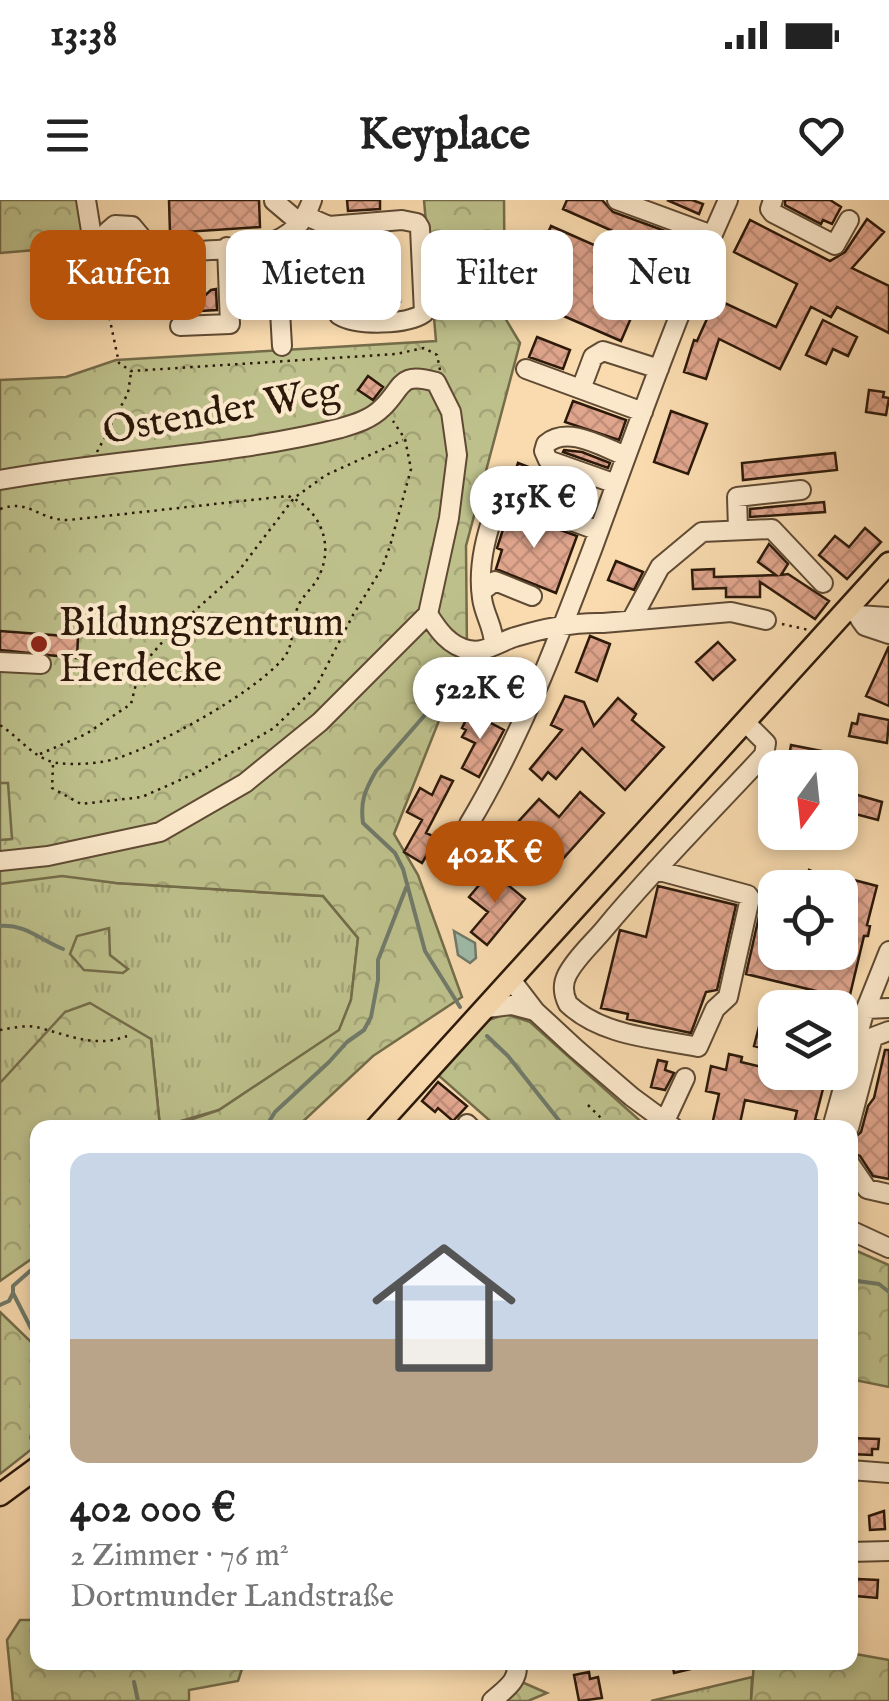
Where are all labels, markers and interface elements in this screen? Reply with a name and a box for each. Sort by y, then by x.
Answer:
text: 13:38 [50,11,117,59]
text: Keyplace [359,107,530,164]
icon: menu [40,108,95,163]
icon: heart [794,108,849,163]
chip: Kaufen [30,230,206,320]
chip: Mieten [226,230,401,320]
chip: Filter [421,230,573,320]
chip: Neu [593,230,726,320]
street label: Ostender Weg [99,366,345,458]
pin: 315K € [453,466,615,551]
text: 315K € [492,478,576,519]
place label: Bildungszentrum Herdecke [59,599,344,696]
marker: Bildungszentrum Herdecke [28,633,50,655]
pin: 522K € [399,657,561,742]
text: 522K € [435,669,525,710]
north arrow [758,750,858,850]
map controls [758,750,858,1090]
pin: 402K € [414,821,576,906]
text: 402K € [447,833,543,874]
button: locate [758,870,858,970]
button: layers [758,990,858,1090]
icon: home [354,1218,534,1398]
text: 402 000 € [70,1483,236,1536]
text: 2 Zimmer · 76 m² [70,1536,289,1577]
text: Dortmunder Landstraße [70,1577,394,1618]

